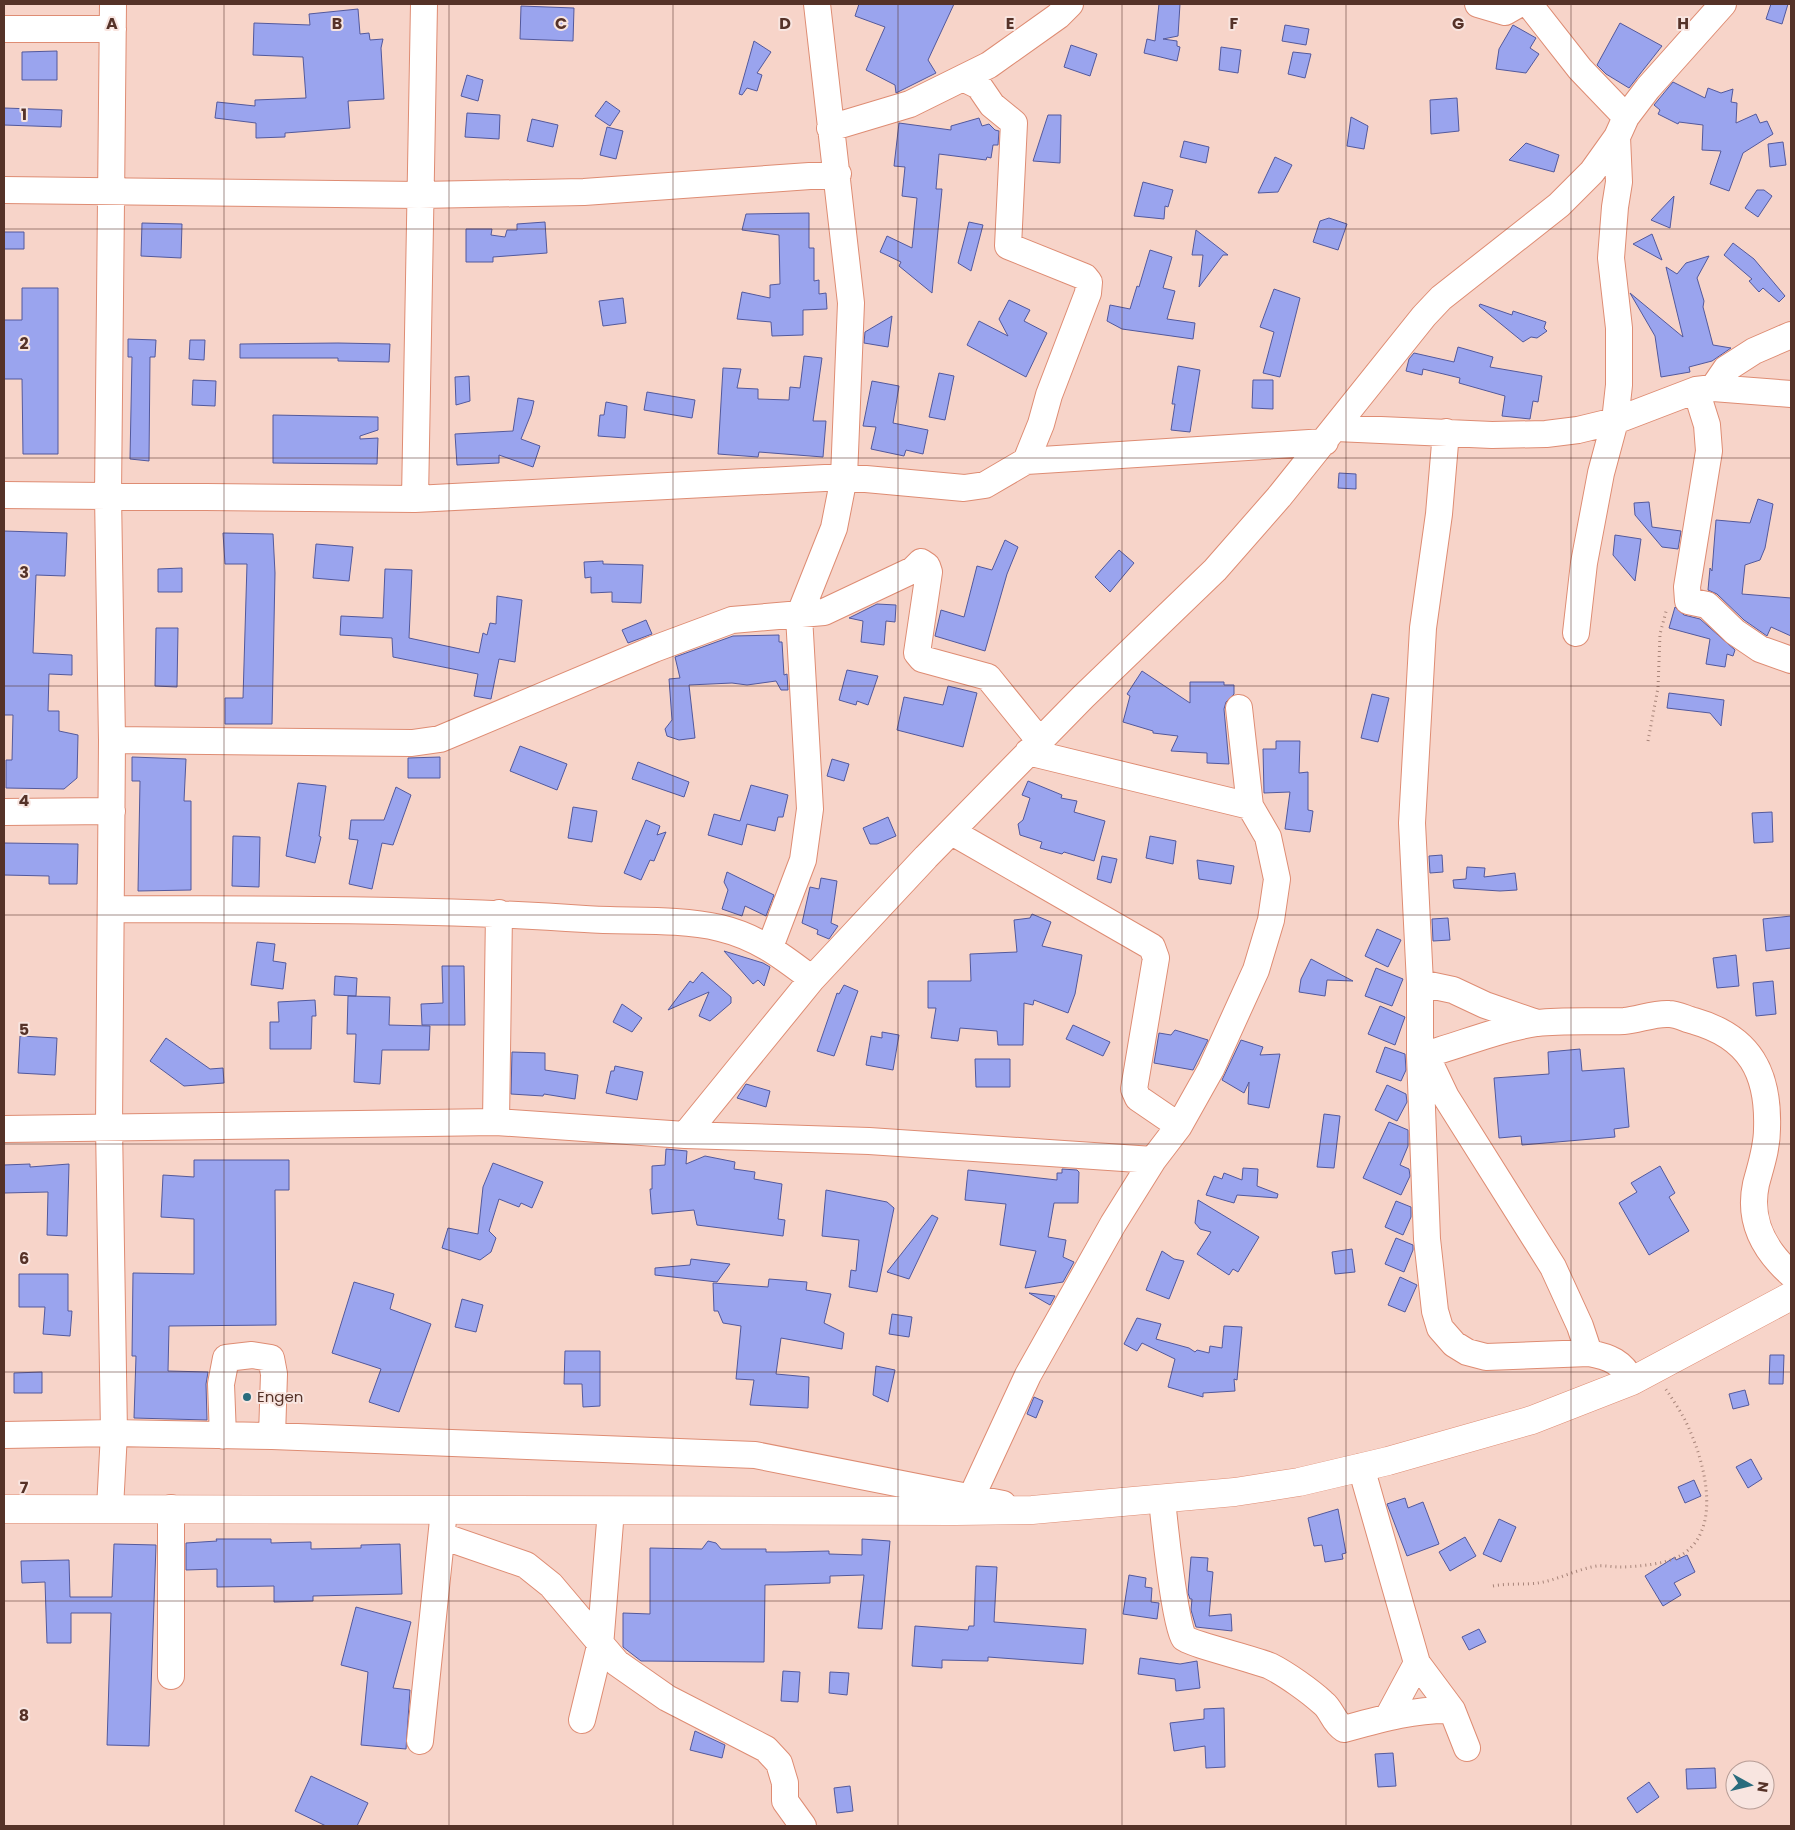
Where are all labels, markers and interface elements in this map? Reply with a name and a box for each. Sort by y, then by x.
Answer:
text: A [106,12,118,35]
text: B [332,12,342,35]
text: C [555,12,567,35]
text: D [779,12,791,35]
text: E [1006,12,1014,35]
text: F [1230,12,1239,35]
text: G [1452,12,1464,35]
text: H [1677,12,1689,35]
text: 1 [21,103,27,126]
text: 2 [19,332,29,355]
text: 3 [19,561,29,584]
text: 4 [19,789,30,812]
text: 5 [19,1018,29,1041]
text: 6 [19,1247,29,1270]
place label: Engen [257,1386,303,1407]
marker: Engen [241,1391,253,1403]
text: 7 [20,1476,29,1499]
text: 8 [19,1704,29,1727]
north arrow [1725,1760,1775,1810]
text: N [1752,1780,1774,1793]

